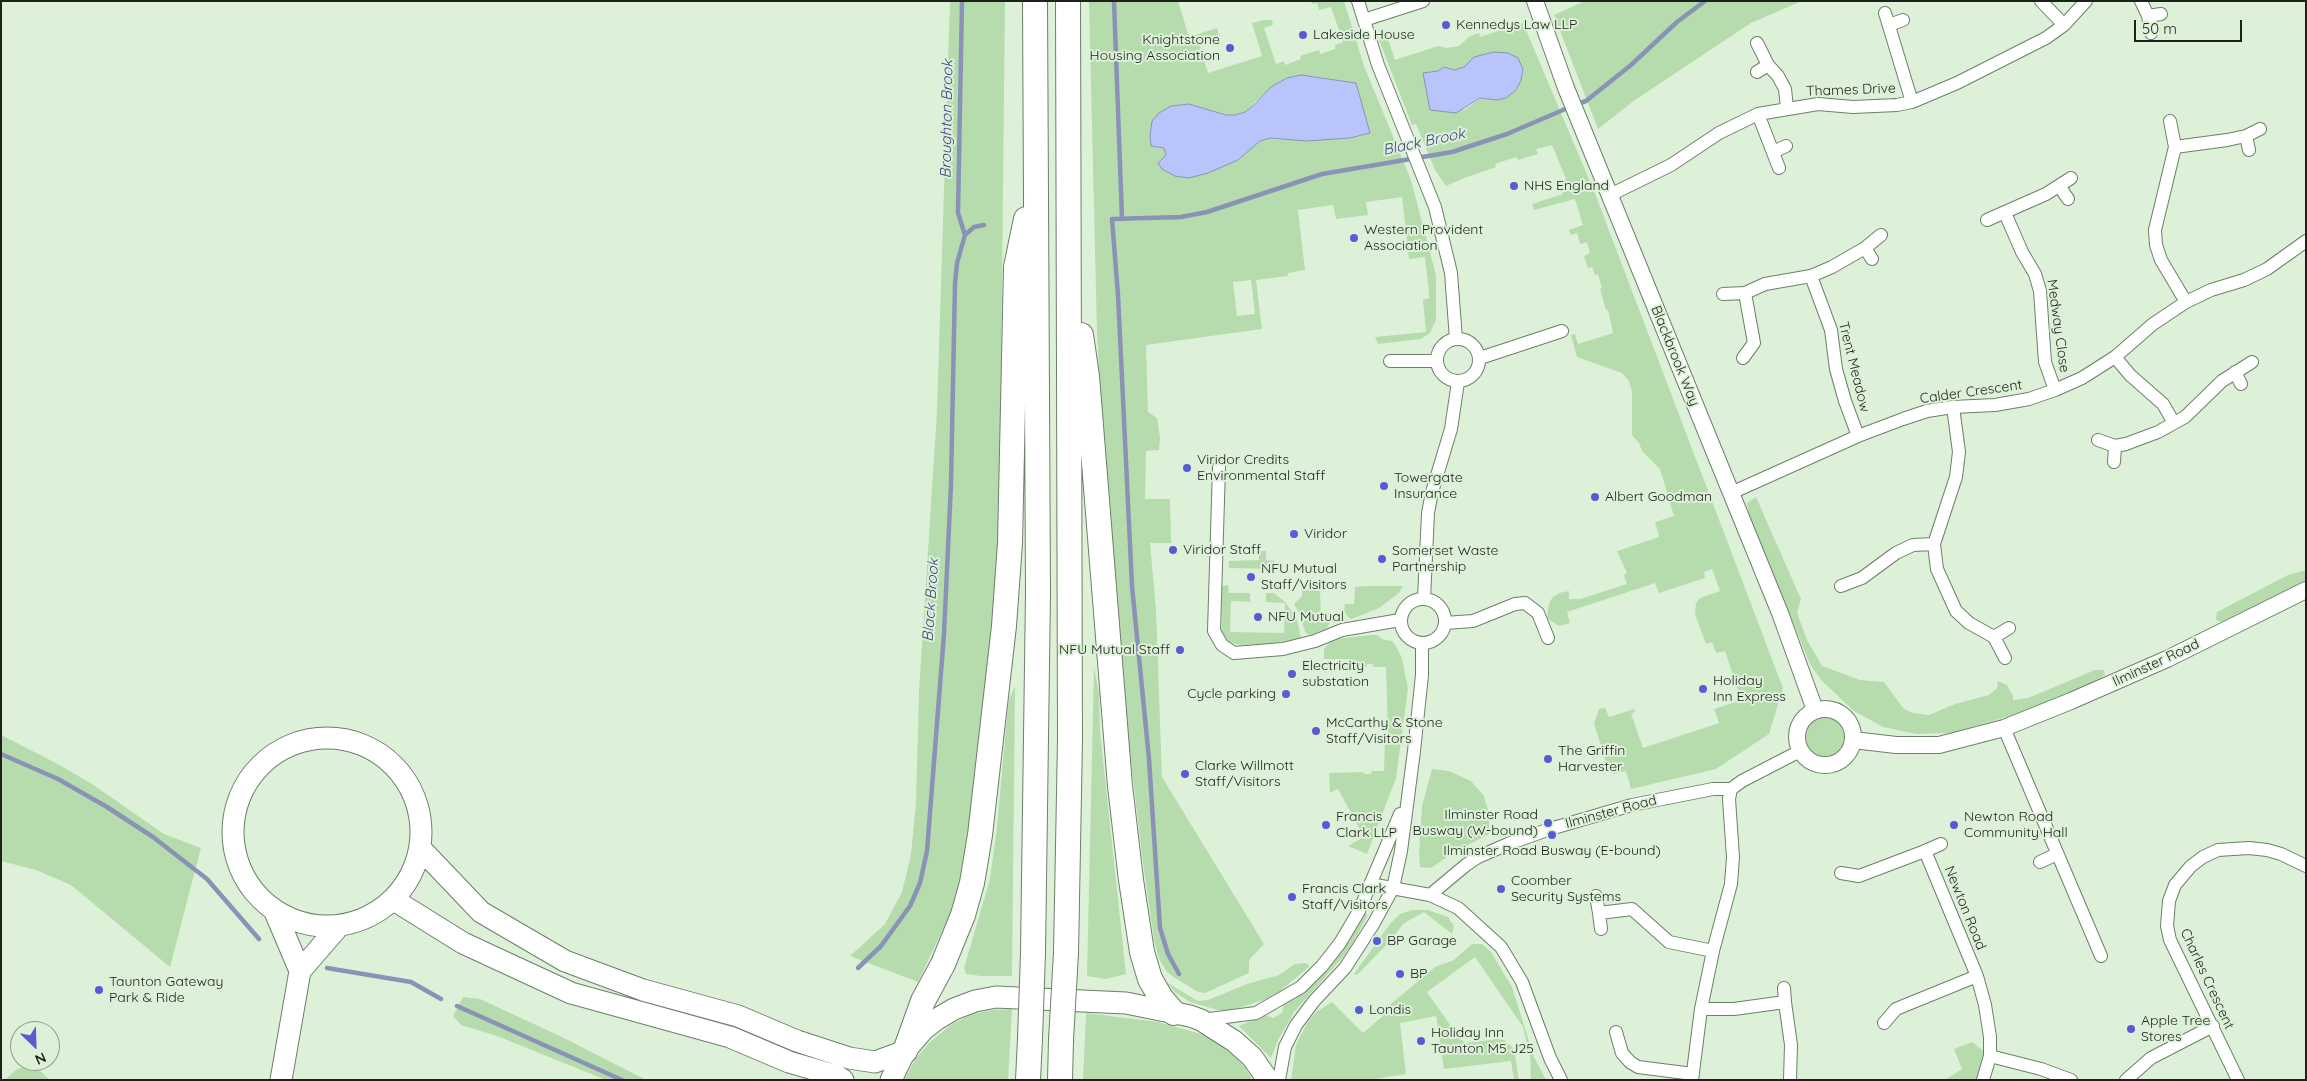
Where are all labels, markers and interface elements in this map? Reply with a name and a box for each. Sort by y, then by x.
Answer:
scale bar [2137,10,2244,42]
place label: Kennedys Law LLP [1456,17,1577,33]
marker: Kennedys Law LLP [1440,19,1452,31]
text: 50 m [2142,19,2177,38]
place label: Lakeside House [1313,27,1415,43]
marker: Lakeside House [1297,29,1309,41]
place label: Knightstone Housing Association [1090,32,1220,64]
marker: Knightstone Housing Association [1224,42,1236,54]
water label: Broughton Brook [937,59,957,179]
street label: Thames Drive [1806,80,1896,100]
water label: Black Brook [1381,125,1467,159]
place label: NHS England [1524,178,1609,194]
marker: NHS England [1508,180,1520,192]
place label: Western Provident Association [1364,222,1483,254]
marker: Western Provident Association [1348,232,1360,244]
street label: Medway Close [2043,278,2073,374]
street label: Blackbrook Way [1647,303,1703,409]
street label: Trent Meadow [1835,320,1873,414]
street label: Calder Crescent [1919,377,2023,407]
place label: Viridor Credits Environmental Staff [1197,452,1325,484]
marker: Viridor Credits Environmental Staff [1181,462,1193,474]
place label: Towergate Insurance [1394,470,1463,502]
marker: Towergate Insurance [1378,480,1390,492]
place label: Albert Goodman [1605,489,1712,505]
marker: Albert Goodman [1589,491,1601,503]
place label: Viridor [1304,526,1347,542]
marker: Viridor [1288,528,1300,540]
place label: Viridor Staff [1183,542,1261,558]
place label: Somerset Waste Partnership [1392,543,1498,576]
marker: Viridor Staff [1167,544,1179,556]
marker: Somerset Waste Partnership [1376,553,1388,565]
water label: Black Brook [919,558,943,642]
place label: NFU Mutual Staff/Visitors [1261,561,1346,594]
marker: NFU Mutual Staff/Visitors [1245,571,1257,583]
place label: NFU Mutual [1268,609,1344,625]
marker: NFU Mutual [1252,611,1264,623]
street label: Ilminster Road [2110,636,2202,690]
place label: NFU Mutual Staff [1059,642,1170,658]
marker: NFU Mutual Staff [1174,644,1186,656]
place label: Electricity substation [1302,658,1369,690]
marker: Electricity substation [1286,668,1298,680]
place label: Holiday Inn Express [1713,673,1786,706]
marker: Holiday Inn Express [1697,683,1709,695]
place label: Cycle parking [1187,686,1276,702]
marker: Cycle parking [1280,688,1292,700]
place label: McCarthy & Stone Staff/Visitors [1326,715,1443,748]
marker: McCarthy & Stone Staff/Visitors [1310,725,1322,737]
place label: The Griffin Harvester [1558,743,1625,776]
marker: The Griffin Harvester [1542,753,1554,765]
place label: Clarke Willmott Staff/Visitors [1195,758,1294,790]
marker: Clarke Willmott Staff/Visitors [1179,768,1191,780]
street label: Ilminster Road [1564,792,1658,832]
place label: Ilminster Road Busway (W-bound) [1413,807,1538,840]
place label: Francis Clark LLP [1336,809,1397,842]
place label: Newton Road Community Hall [1964,809,2068,842]
marker: Ilminster Road Busway (W-bound) [1542,817,1554,829]
marker: Francis Clark LLP [1320,819,1332,831]
marker: Newton Road Community Hall [1948,819,1960,831]
marker: Ilminster Road Busway (E-bound) [1546,829,1558,841]
place label: Ilminster Road Busway (E-bound) [1443,843,1661,859]
street label: Newton Road [1941,864,1989,952]
place label: Coomber Security Systems [1511,873,1621,906]
place label: Francis Clark Staff/Visitors [1302,881,1387,914]
marker: Coomber Security Systems [1495,883,1507,895]
marker: Francis Clark Staff/Visitors [1286,891,1298,903]
street label: Charles Crescent [2176,926,2238,1032]
place label: BP Garage [1387,933,1457,949]
marker: BP Garage [1371,935,1383,947]
place label: BP [1410,966,1427,982]
marker: BP [1394,968,1406,980]
place label: Taunton Gateway Park & Ride [109,974,224,1006]
marker: Taunton Gateway Park & Ride [93,984,105,996]
place label: Londis [1369,1002,1411,1018]
marker: Londis [1353,1004,1365,1016]
place label: Apple Tree Stores [2141,1013,2210,1046]
north arrow [10,1021,60,1071]
marker: Apple Tree Stores [2125,1023,2137,1035]
place label: Holiday Inn Taunton M5 J25 [1431,1025,1534,1058]
marker: Holiday Inn Taunton M5 J25 [1415,1035,1427,1047]
text: N [32,1048,49,1069]

